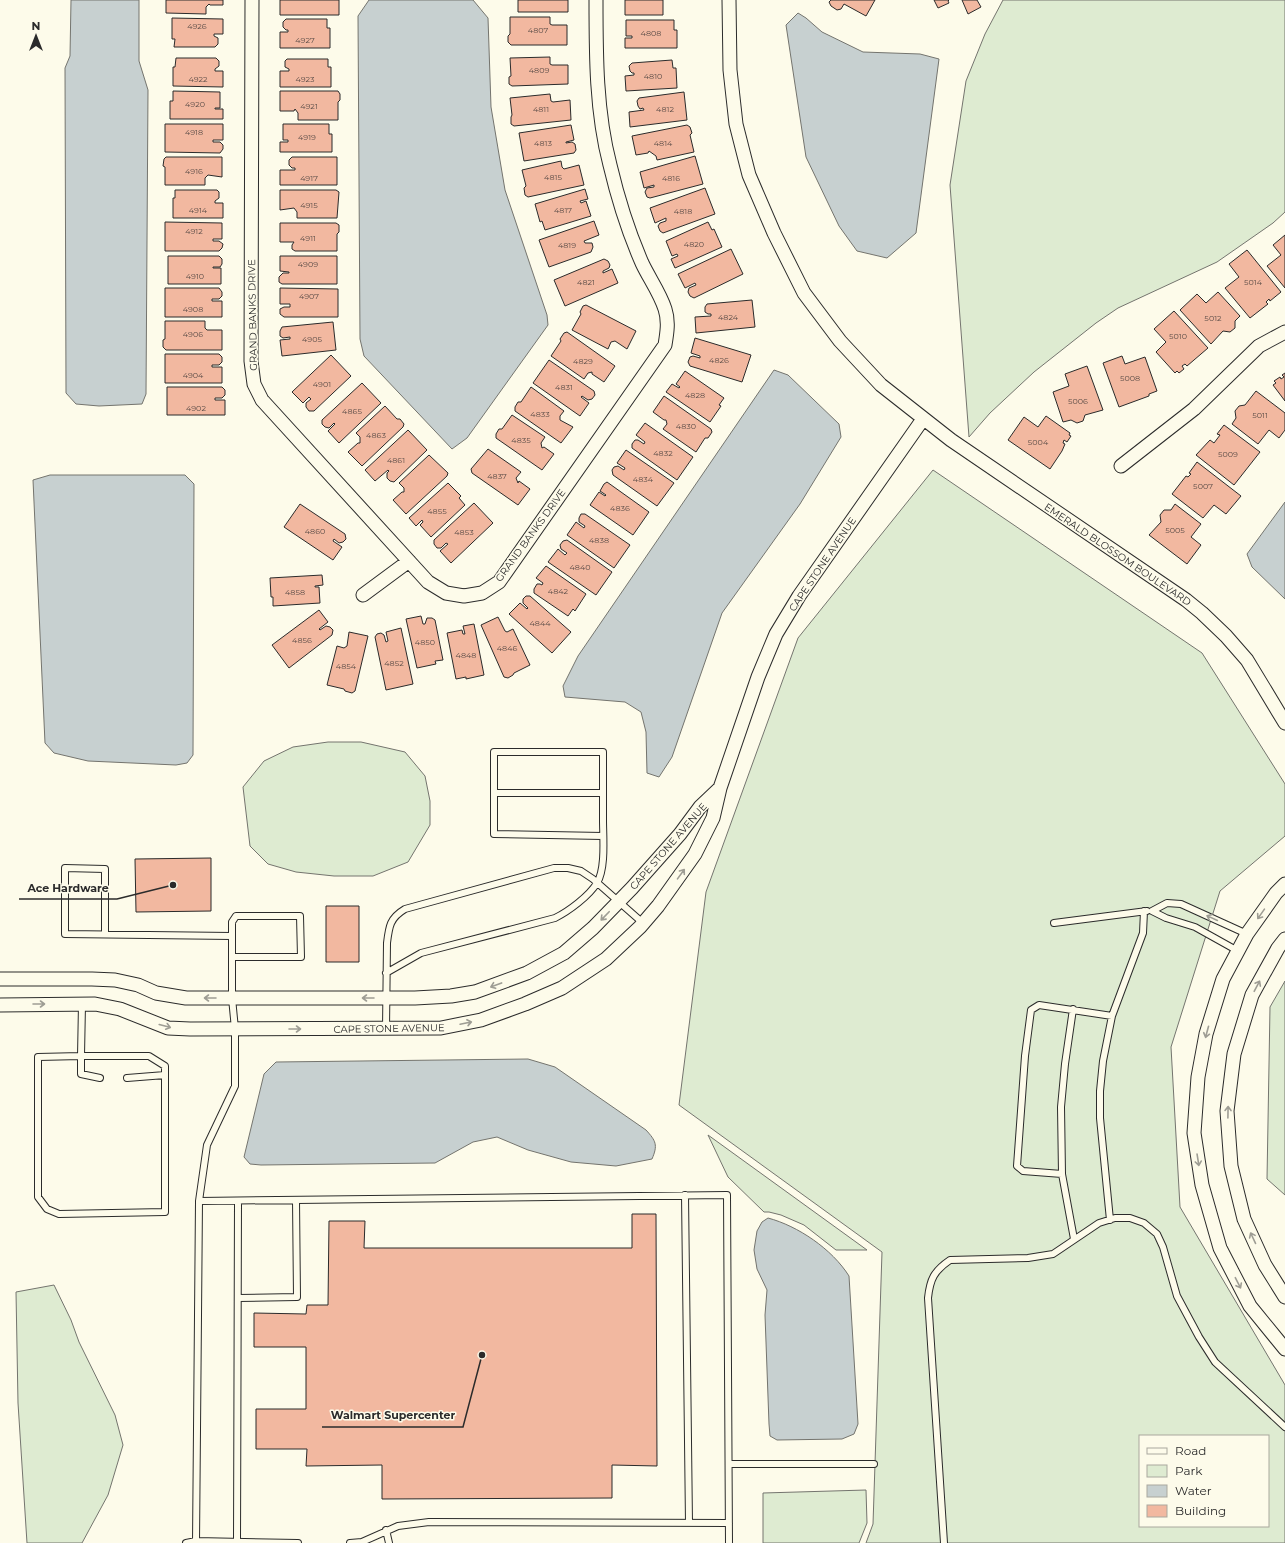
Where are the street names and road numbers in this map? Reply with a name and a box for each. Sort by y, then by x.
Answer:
street label: GRAND BANKS DRIVE [245,259,260,371]
street label: GRAND BANKS DRIVE [492,486,569,584]
street label: EMERALD BLOSSOM BOULEVARD [1042,500,1194,609]
street label: CAPE STONE AVENUE [786,514,859,614]
street label: CAPE STONE AVENUE [627,800,710,893]
street label: CAPE STONE AVENUE [333,1021,445,1036]

